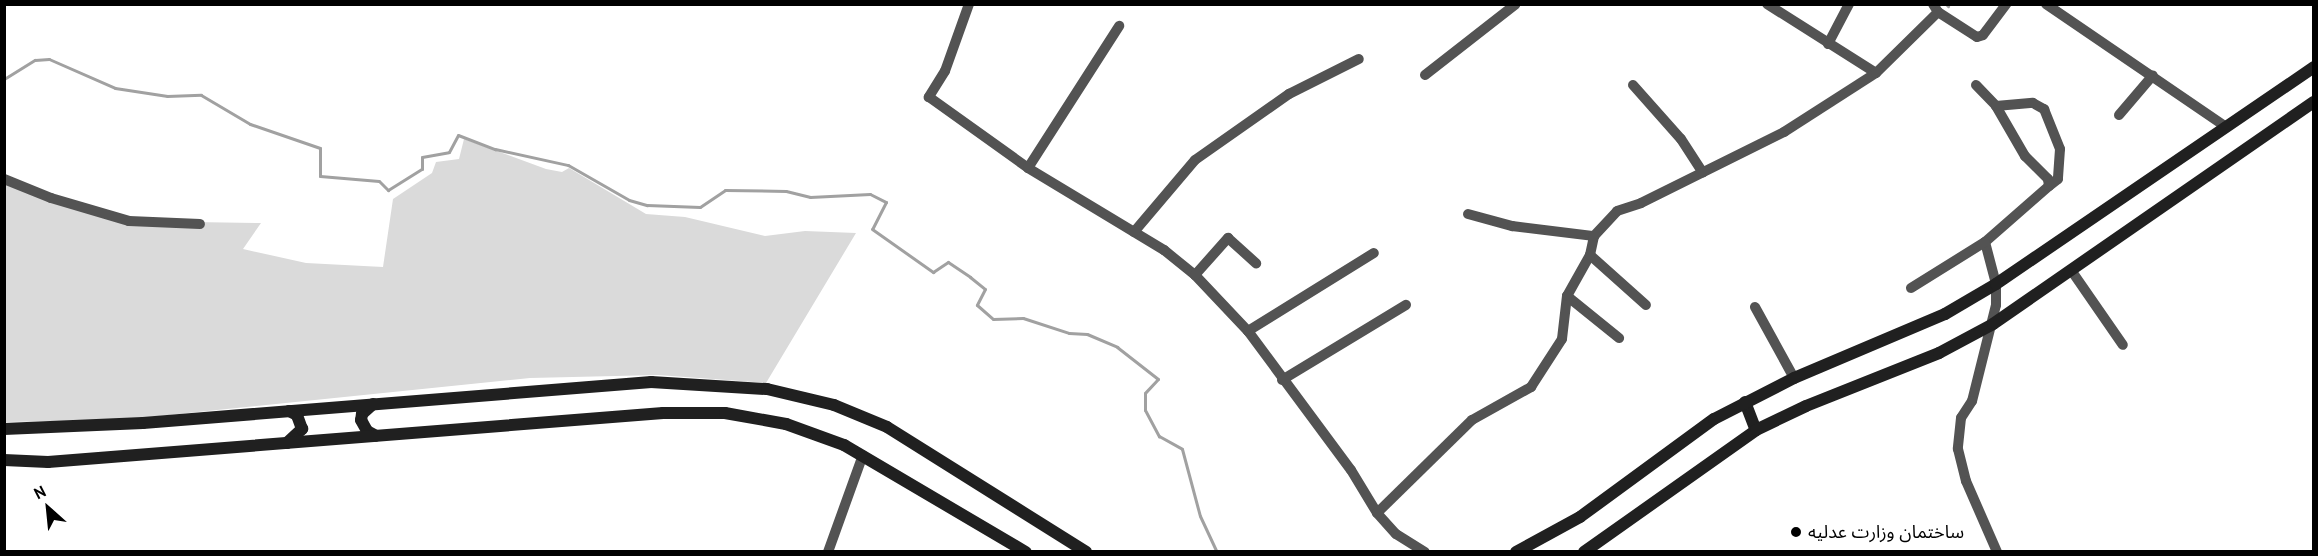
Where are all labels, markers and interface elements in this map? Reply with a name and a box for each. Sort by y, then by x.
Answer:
north arrow [18,478,78,538]
text: N [31,481,49,503]
place label: ساختمان وزارت عدلیه [1808,521,1964,543]
marker: ساختمان وزارت عدلیه [1789,525,1803,539]

